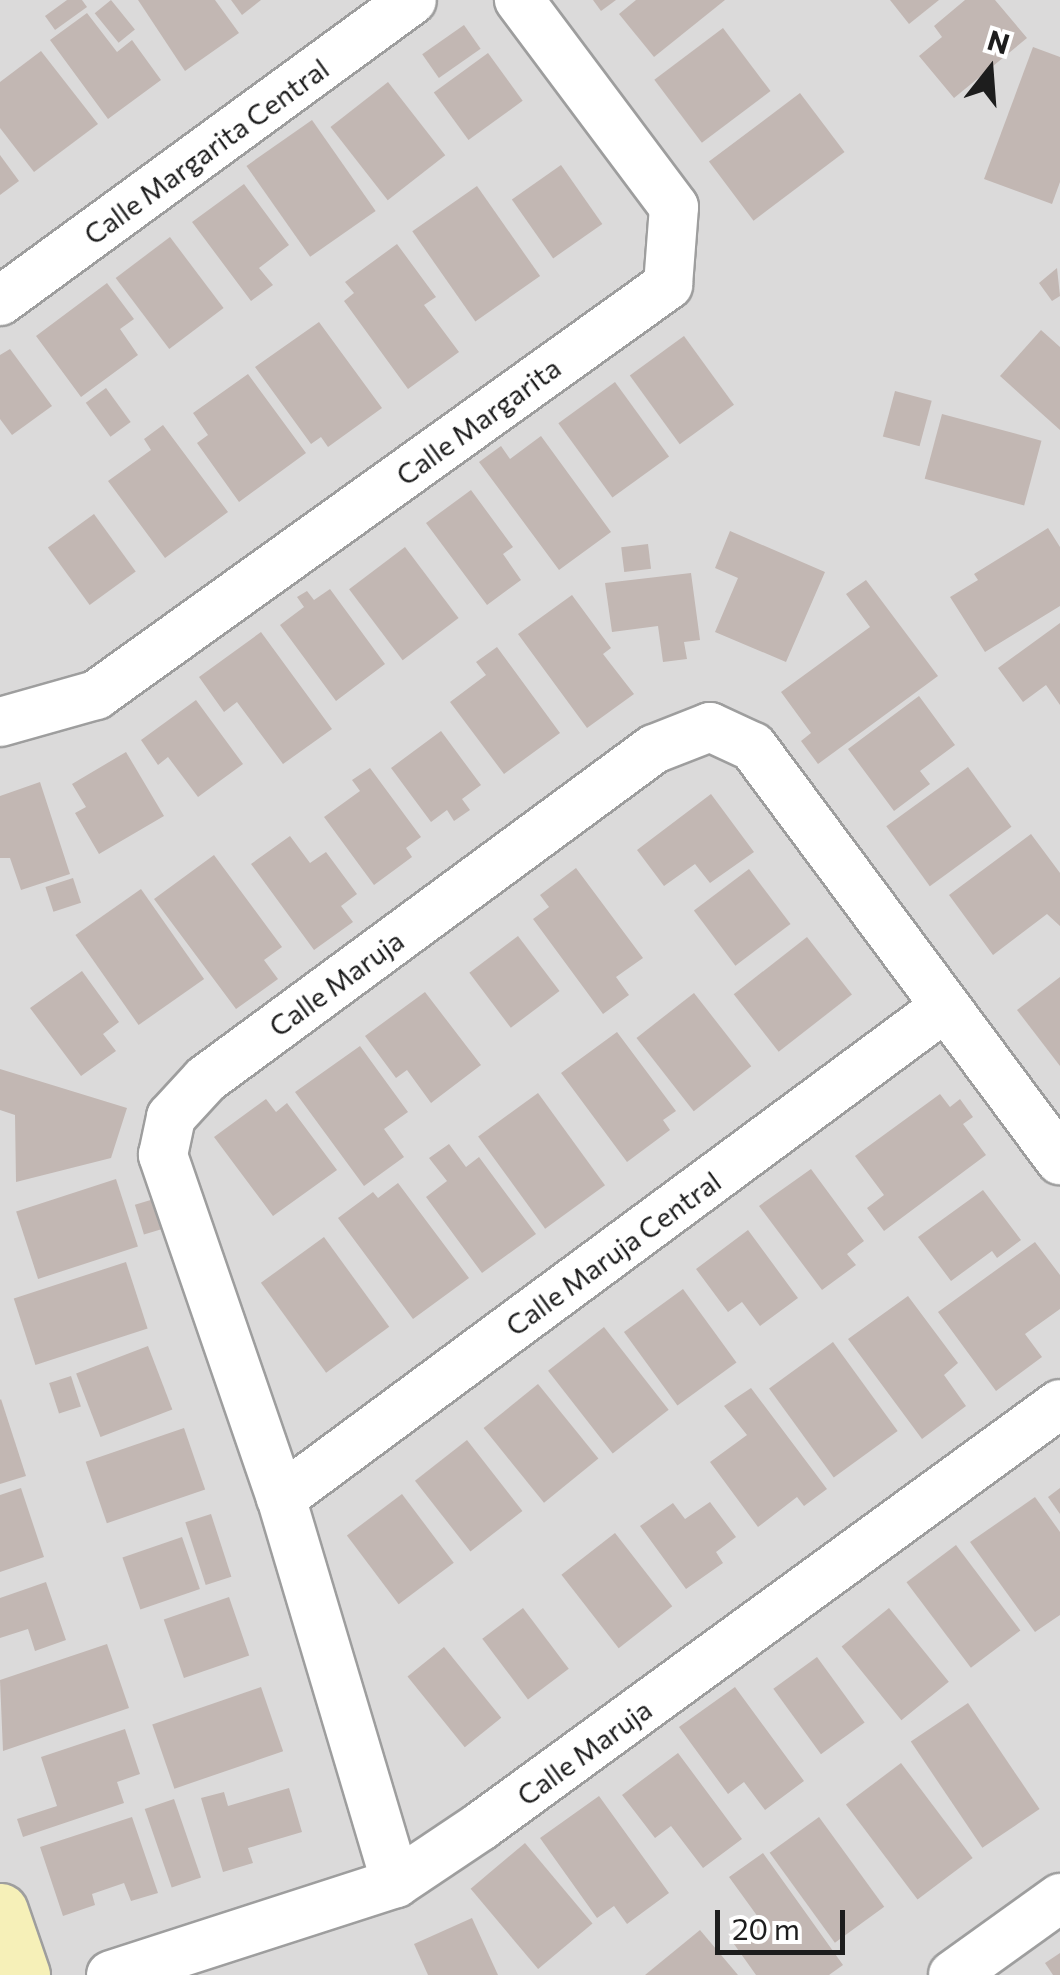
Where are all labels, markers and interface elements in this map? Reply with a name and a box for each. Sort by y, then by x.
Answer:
north arrow [940,20,1040,120]
text: N [984,22,1014,61]
street label: Calle Margarita Central [77,51,335,251]
street label: Calle Margarita [389,350,567,492]
street label: Calle Maruja [262,923,410,1043]
street label: Calle Maruja Central [499,1164,727,1342]
street label: Calle Maruja [510,1692,658,1812]
scale bar [720,1890,850,1952]
text: 20 m [732,1909,800,1946]

